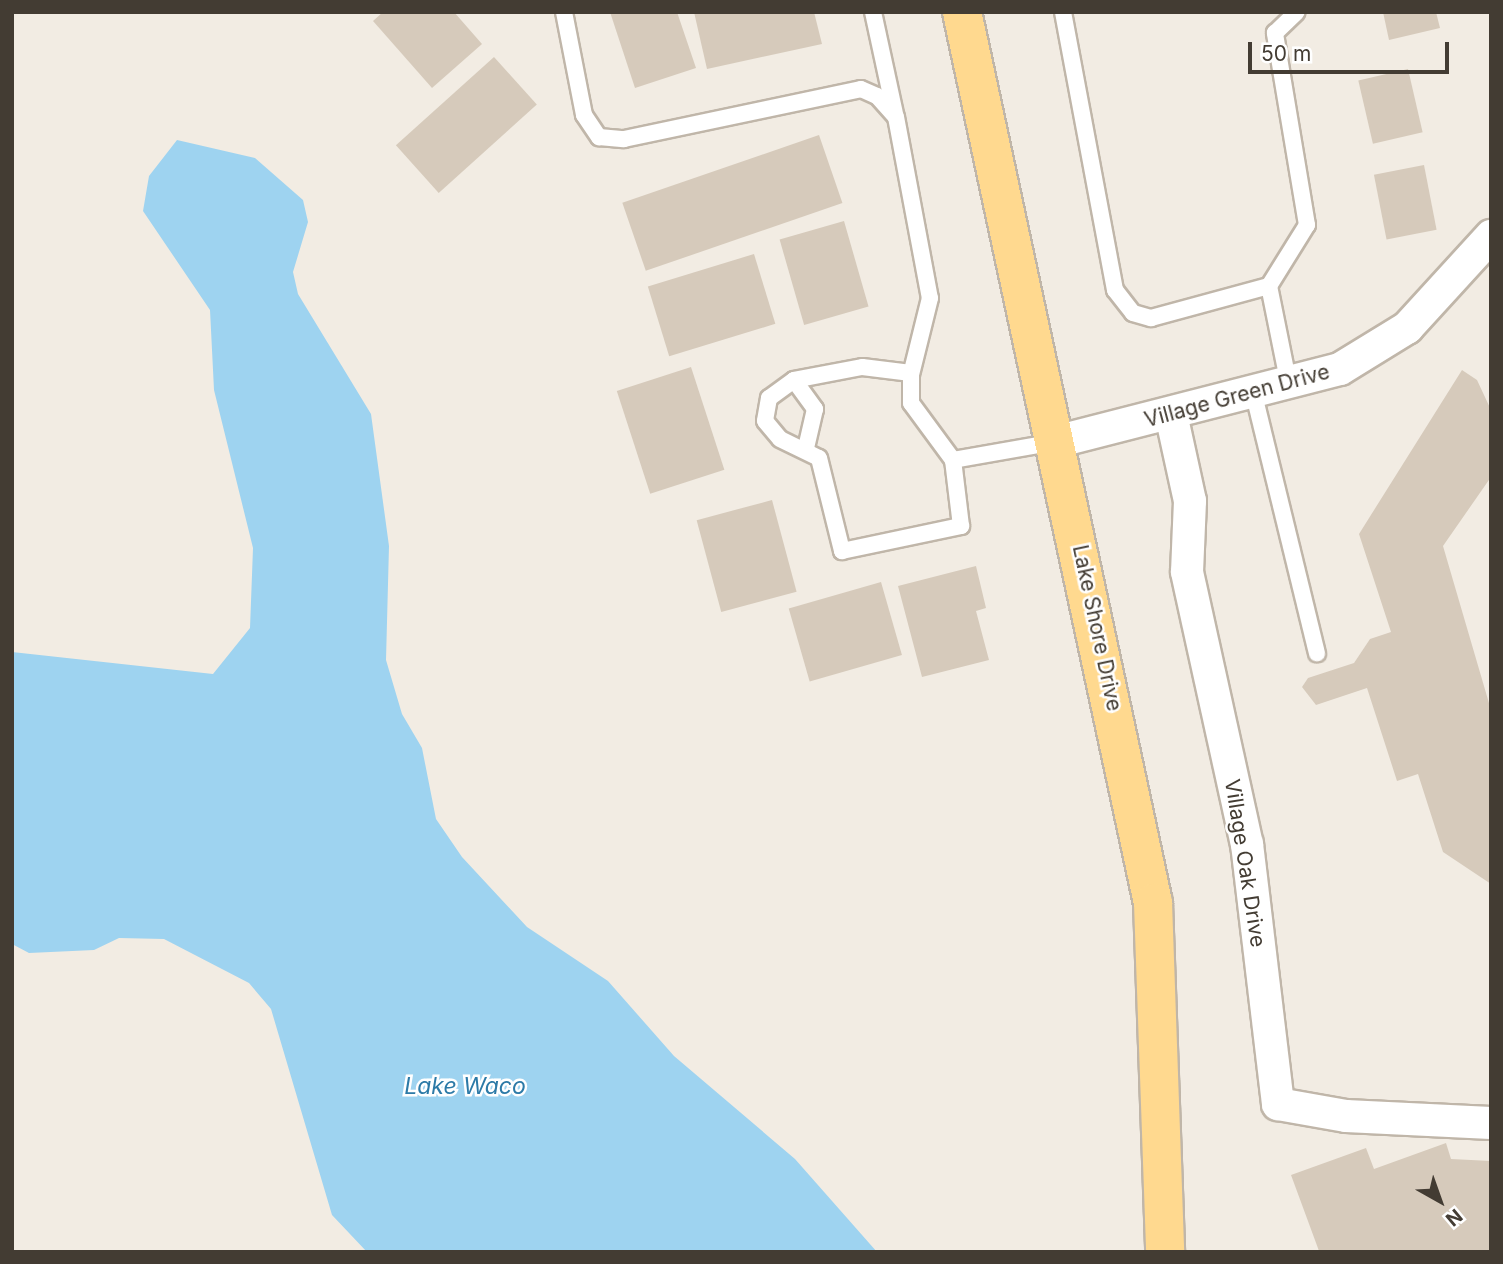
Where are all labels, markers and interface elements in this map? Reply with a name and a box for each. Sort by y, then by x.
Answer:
scale bar [1251,28,1452,72]
text: 50 m [1261,41,1311,66]
street label: Village Green Drive [1142,359,1332,433]
street label: Lake Shore Drive [1067,543,1127,713]
street label: Village Oak Drive [1219,777,1271,949]
water label: Lake Waco [404,1072,526,1100]
north arrow [1405,1166,1475,1236]
text: N [1441,1204,1467,1231]

